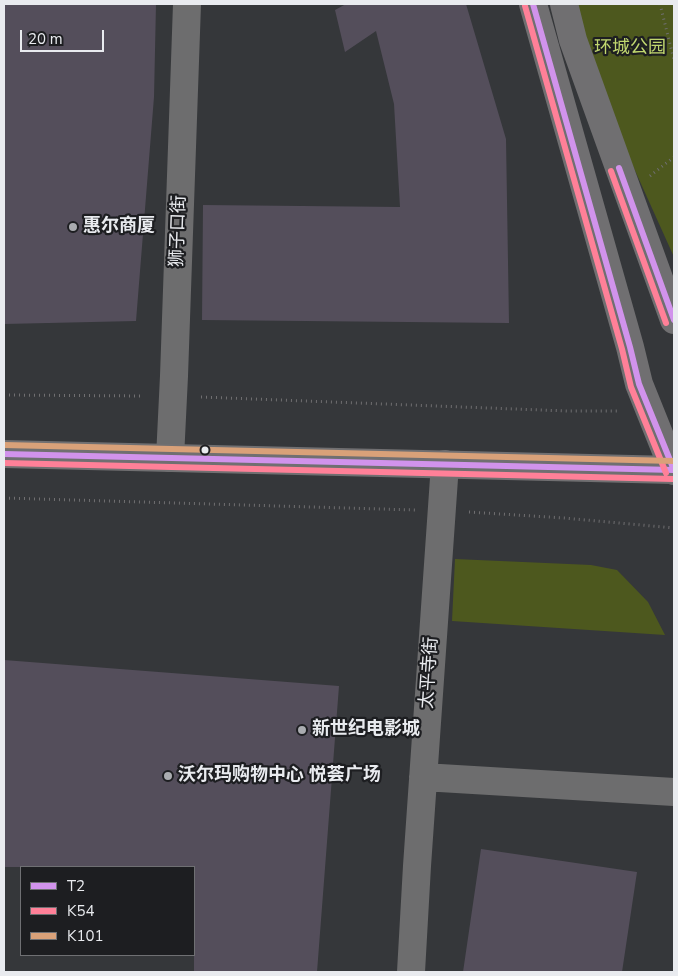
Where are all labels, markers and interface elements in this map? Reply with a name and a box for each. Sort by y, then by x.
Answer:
scale bar [22,20,106,52]
text: 20 m [28,29,63,49]
park label: 环城公园 [594,38,666,60]
street label: 狮子口街 [167,195,191,267]
place label: 惠尔商厦 [83,216,155,238]
marker: 惠尔商厦 [67,221,79,233]
unlabelled marker [200,445,210,455]
street label: 太平寺街 [417,636,443,710]
place label: 新世纪电影城 [312,719,420,741]
marker: 新世纪电影城 [296,724,308,736]
place label: 沃尔玛购物中心 悦荟广场 [178,765,381,787]
marker: 沃尔玛购物中心 悦荟广场 [162,770,174,782]
legend [20,866,195,956]
text: T2 [67,876,85,896]
text: K54 [67,901,94,921]
text: K101 [67,926,103,946]

